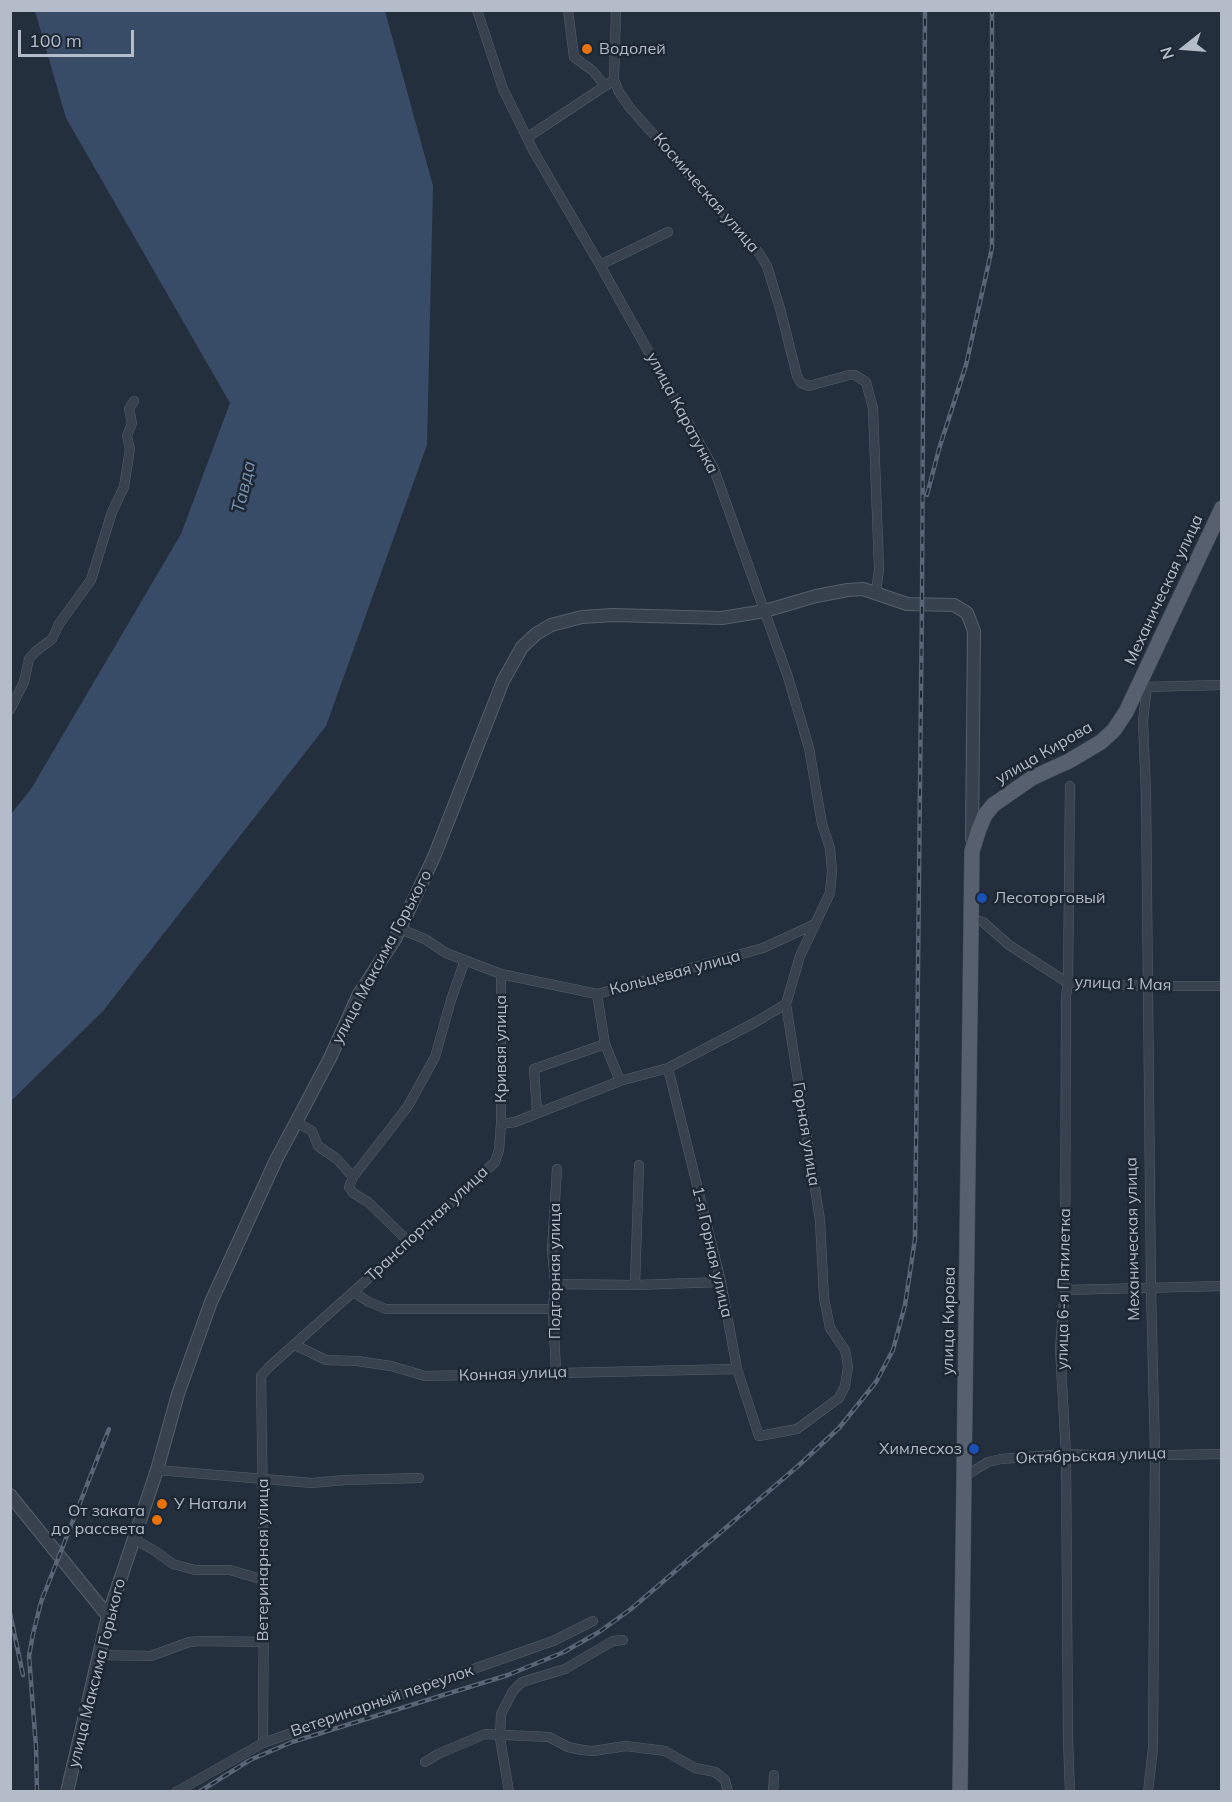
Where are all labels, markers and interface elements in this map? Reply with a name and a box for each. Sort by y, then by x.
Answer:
scale bar [21,18,136,56]
north arrow [1154,18,1214,78]
text: 100 m [29,29,82,52]
place label: Водолей [599,39,666,59]
marker: Водолей [580,42,594,56]
text: N [1155,45,1178,62]
street label: Космическая улица [649,129,763,257]
street label: улица Каратунка [642,349,722,477]
water label: Тавда [228,459,260,515]
street label: Механическая улица [1121,512,1207,668]
street label: улица Кирова [992,718,1096,788]
street label: улица Максима Горького [328,867,436,1047]
place label: Лесоторговый [994,888,1106,908]
marker: Лесоторговый [975,891,989,905]
street label: Кольцевая улица [607,946,743,1000]
street label: улица 1 Мая [1074,973,1172,995]
street label: Кривая улица [491,995,511,1103]
street label: Горная улица [788,1081,824,1187]
street label: Механическая улица [1122,1157,1144,1321]
street label: Транспортная улица [362,1162,492,1286]
street label: 1-я Горная улица [688,1184,736,1320]
street label: Подгорная улица [545,1203,565,1339]
street label: улица 6-я Пятилетка [1053,1208,1075,1370]
street label: улица Кирова [938,1267,960,1375]
street label: Конная улица [459,1363,567,1385]
place label: Химлесхоз [879,1439,962,1459]
marker: Химлесхоз [967,1442,981,1456]
street label: Октябрьская улица [1015,1444,1167,1468]
street label: Ветеринарная улица [253,1478,273,1642]
place label: У Натали [174,1494,247,1514]
marker: У Натали [155,1497,169,1511]
place label: От заката до рассвета [51,1501,145,1539]
marker: От заката до рассвета [150,1513,164,1527]
street label: улица Максима Горького [64,1576,130,1770]
street label: Ветеринарный переулок [288,1661,476,1741]

